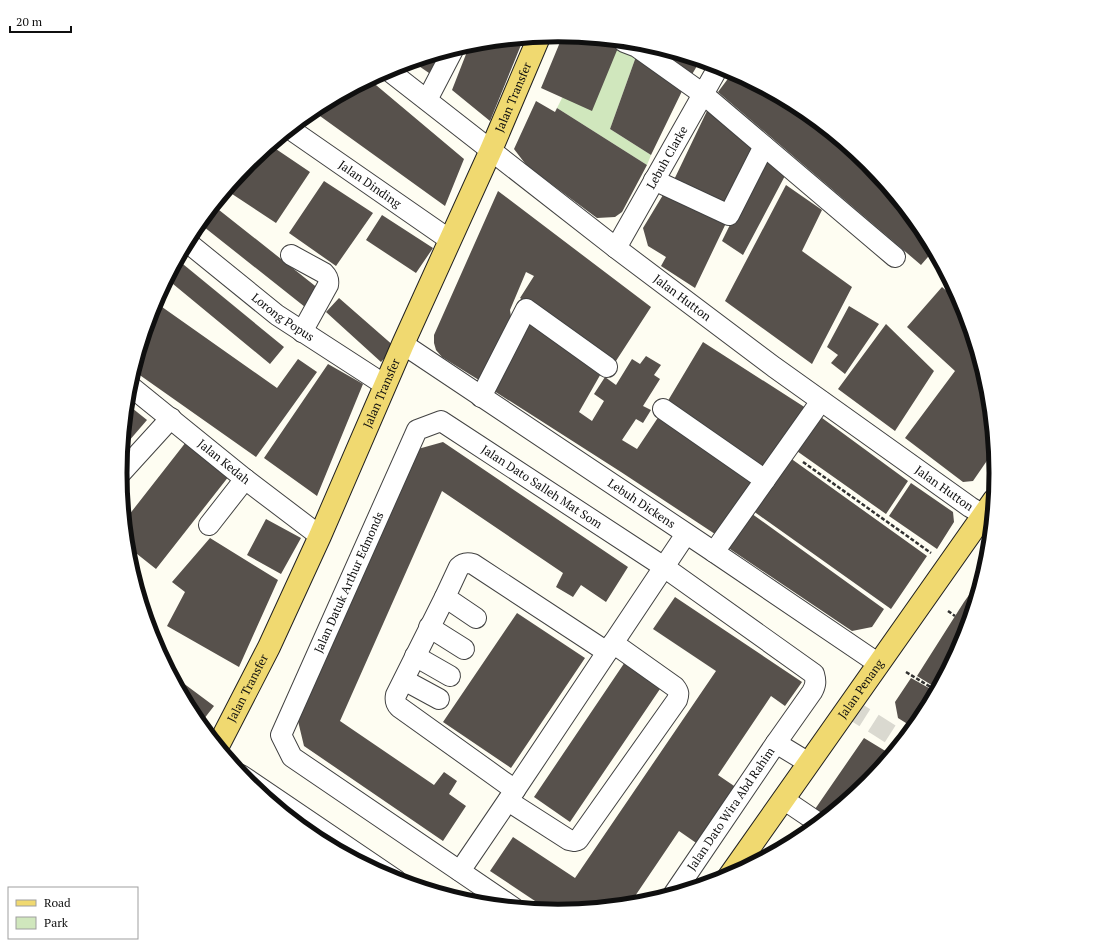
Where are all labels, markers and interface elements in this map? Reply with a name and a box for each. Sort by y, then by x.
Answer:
scale bar [10,8,71,34]
text: 20 m [16,14,43,29]
street label: Jalan Transfer [491,59,535,134]
street label: Lebuh Clarke [643,123,691,191]
street label: Jalan Dinding [336,157,405,211]
street label: Jalan Hutton [651,271,714,324]
street label: Lorong Popus [249,290,317,344]
street label: Jalan Transfer [360,356,403,430]
street label: Jalan Kedah [195,436,253,487]
street label: Jalan Dato Salleh Mat Som [479,441,606,532]
street label: Jalan Hutton [912,462,976,514]
street label: Lebuh Dickens [605,475,679,531]
street label: Jalan Datuk Arthur Edmonds [310,509,387,655]
street label: Jalan Transfer [224,651,271,725]
street label: Jalan Penang [834,656,887,721]
street label: Jalan Dato Wira Abd Rahim [684,744,778,873]
legend [8,887,138,939]
text: Road [44,895,71,910]
text: Park [44,915,69,930]

